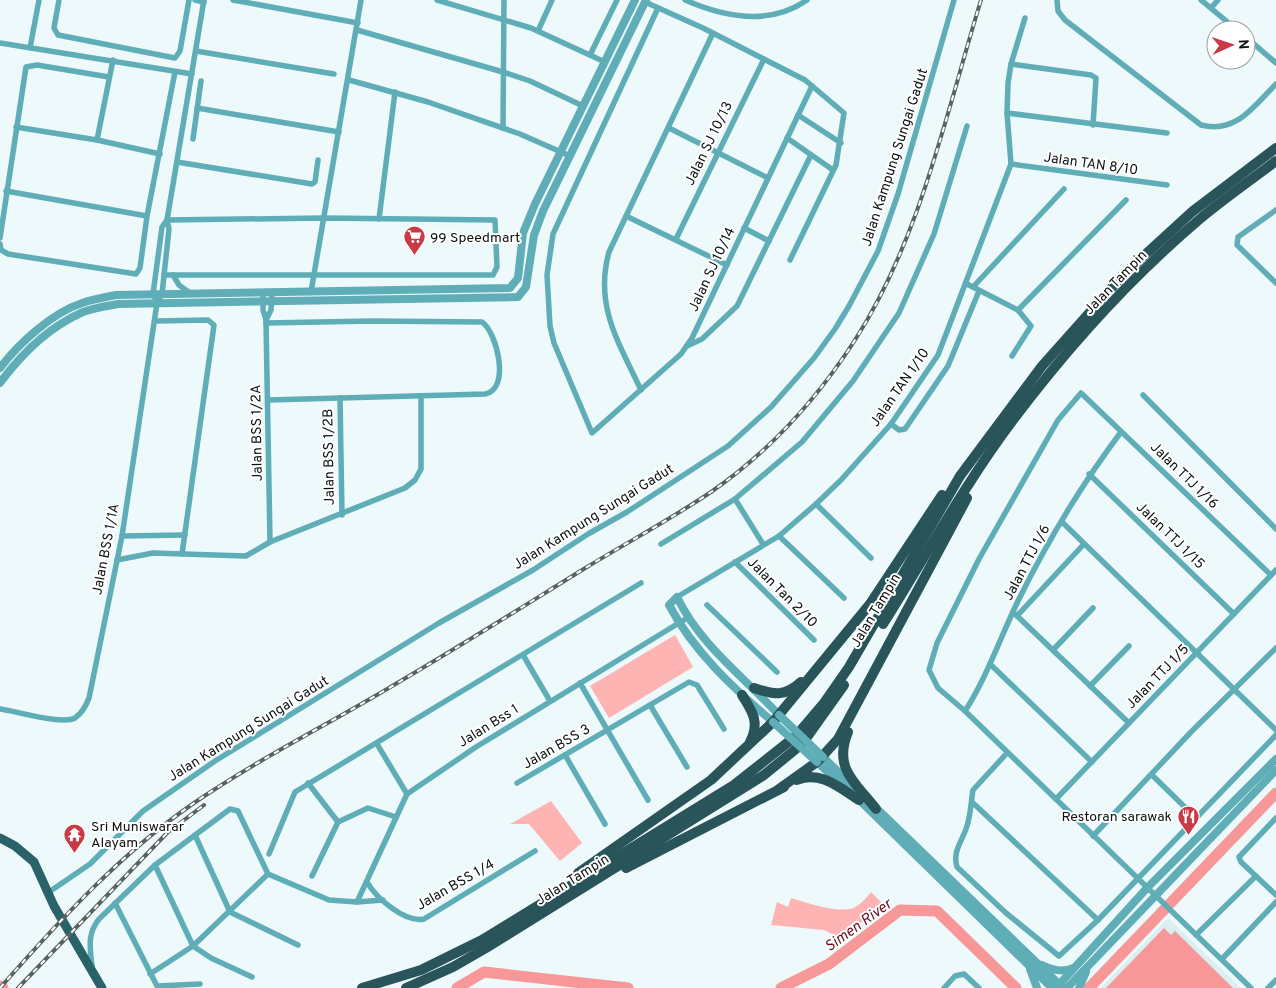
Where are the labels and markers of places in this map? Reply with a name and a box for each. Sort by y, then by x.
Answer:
supermarket icon: 99 Speedmart [402,225,426,256]
place label: 99 Speedmart [430,230,520,247]
restaurant icon: Restoran sarawak [1176,804,1200,835]
place label: Restoran sarawak [1061,809,1172,826]
place label: Sri Muniswarar Alayam [91,819,185,852]
temple icon: Sri Muniswarar Alayam [63,822,87,853]

